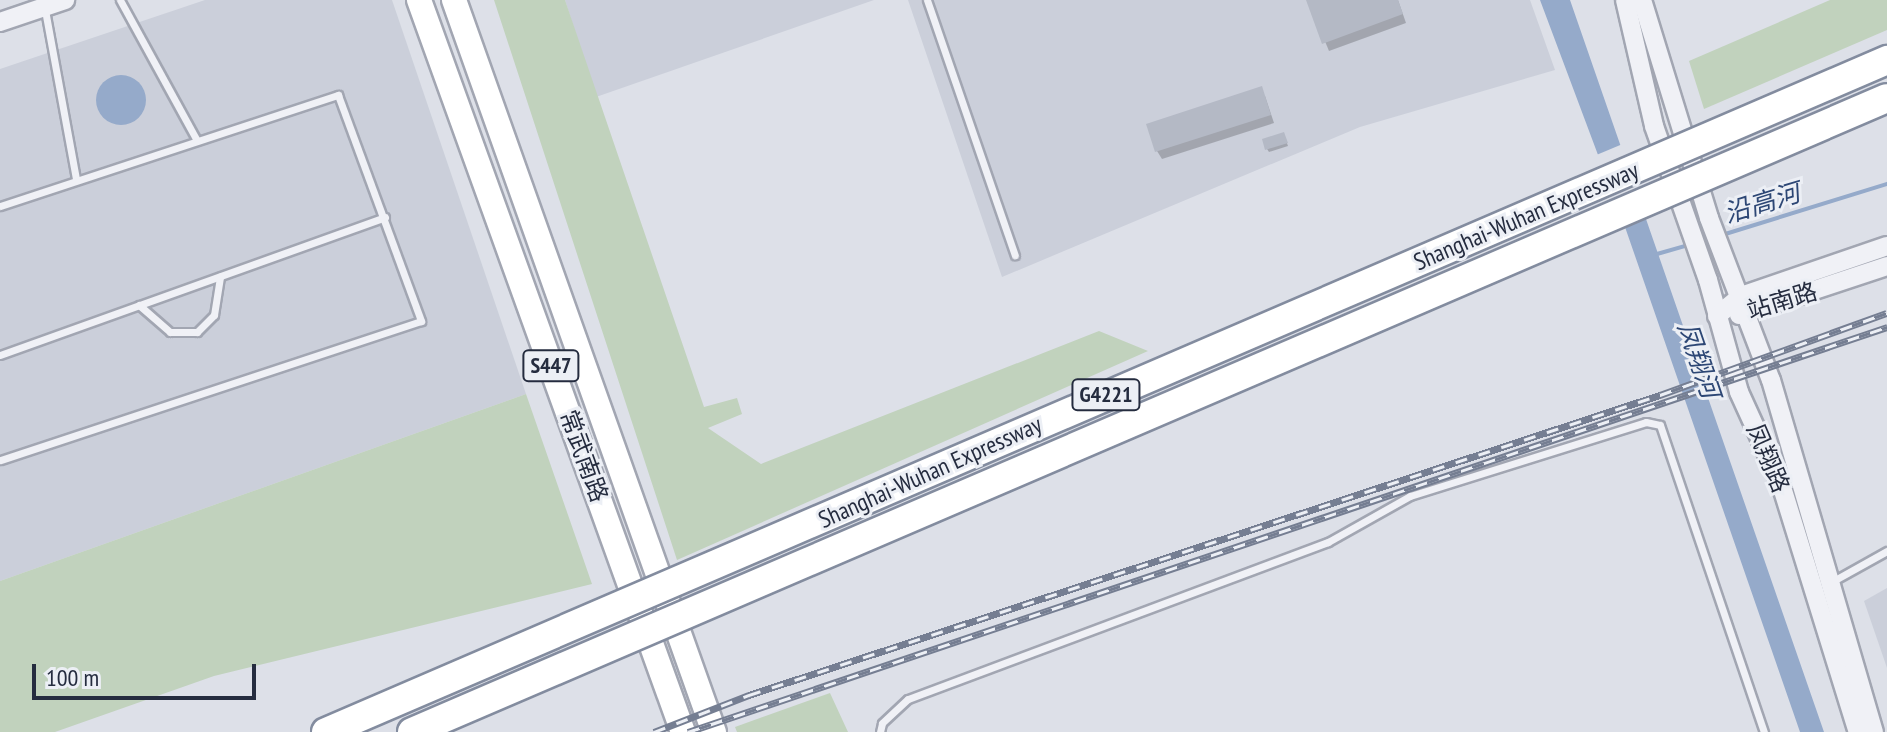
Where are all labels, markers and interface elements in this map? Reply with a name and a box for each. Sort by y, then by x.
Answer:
street label: Shanghai-Wuhan Expressway [1409,156,1643,276]
water label: 沿高河 [1720,177,1804,229]
street label: 站南路 [1743,277,1821,325]
water label: 凤翔河 [1672,318,1726,402]
road number: S447 [521,348,581,384]
road number: G4221 [1070,377,1142,413]
street label: 常武南路 [554,406,614,506]
street label: Shanghai-Wuhan Expressway [814,410,1046,534]
street label: 凤翔路 [1741,419,1795,497]
scale bar [36,648,260,698]
text: 100 m [46,662,99,693]

